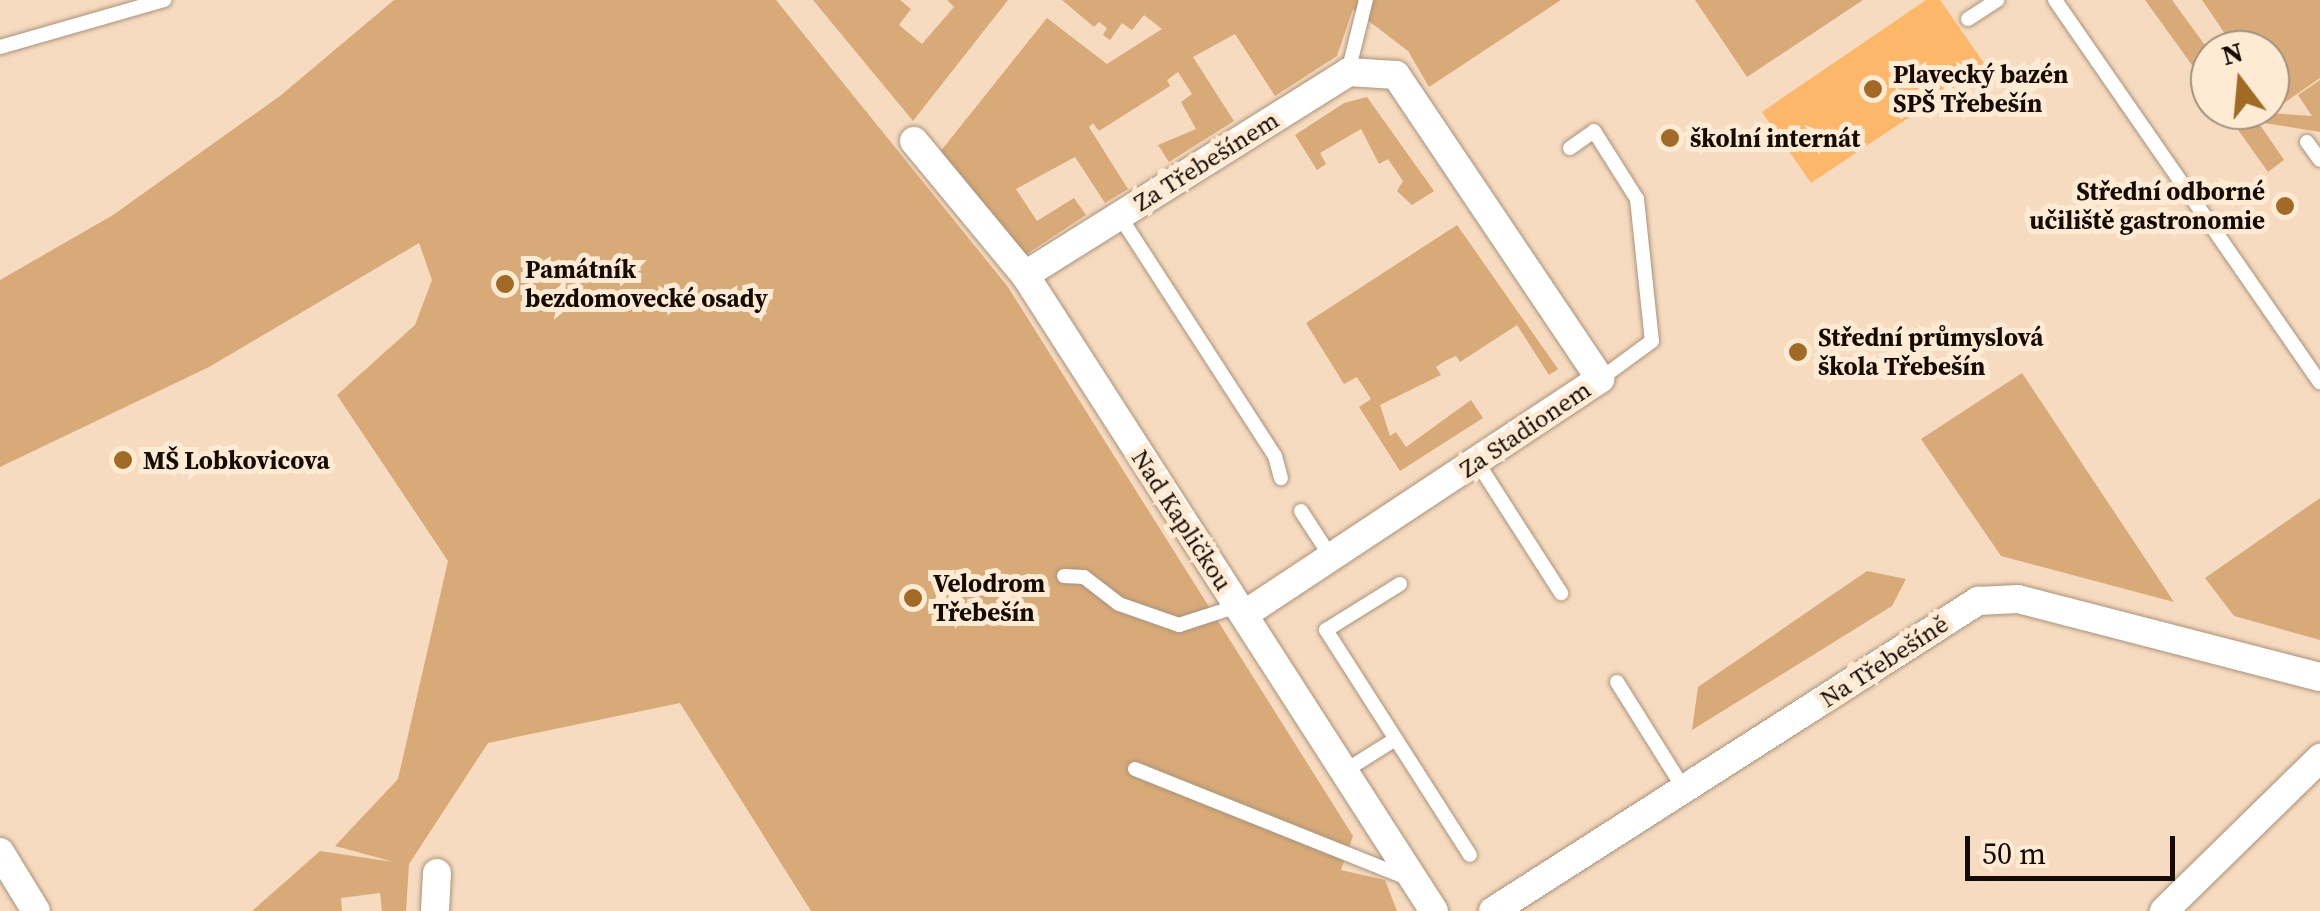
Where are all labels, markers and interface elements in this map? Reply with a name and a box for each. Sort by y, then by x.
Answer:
north arrow [2190,30,2290,130]
text: N [2217,32,2247,74]
place label: Plavecký bazén SPŠ Třebešín [1893,60,2068,119]
marker: Plavecký bazén SPŠ Třebešín [1862,78,1884,100]
street label: Za Třebešínem [1128,104,1284,218]
place label: školní internát [1690,123,1860,153]
marker: školní internát [1659,127,1681,149]
place label: Střední odborné učiliště gastronomie [2029,177,2265,236]
marker: Střední odborné učiliště gastronomie [2274,195,2296,217]
place label: Památník bezdomovecké osady [525,255,768,314]
marker: Památník bezdomovecké osady [494,273,516,295]
place label: Střední průmyslová škola Třebešín [1818,323,2044,382]
marker: Střední průmyslová škola Třebešín [1787,341,1809,363]
street label: Za Stadionem [1454,374,1596,484]
street label: Nad Kapličkou [1125,444,1239,596]
place label: MŠ Lobkovicova [143,445,330,475]
marker: MŠ Lobkovicova [112,449,134,471]
place label: Velodrom Třebešín [933,569,1045,628]
marker: Velodrom Třebešín [902,587,924,609]
street label: Na Třebešíně [1814,608,1954,714]
scale bar [1970,816,2180,878]
text: 50 m [1982,833,2046,874]

